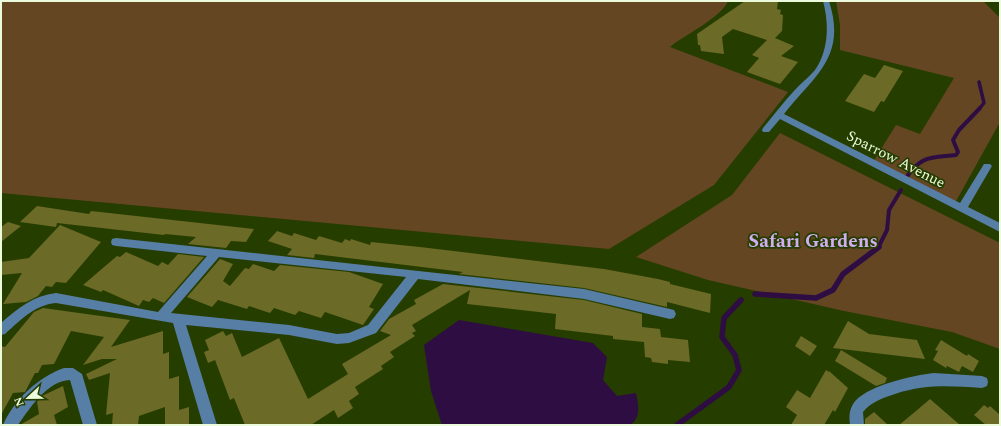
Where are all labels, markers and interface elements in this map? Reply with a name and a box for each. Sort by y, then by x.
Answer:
street label: Sparrow Avenue [842,125,949,194]
district label: Safari Gardens [748,227,878,256]
north arrow [8,378,48,418]
text: N [10,394,29,409]

